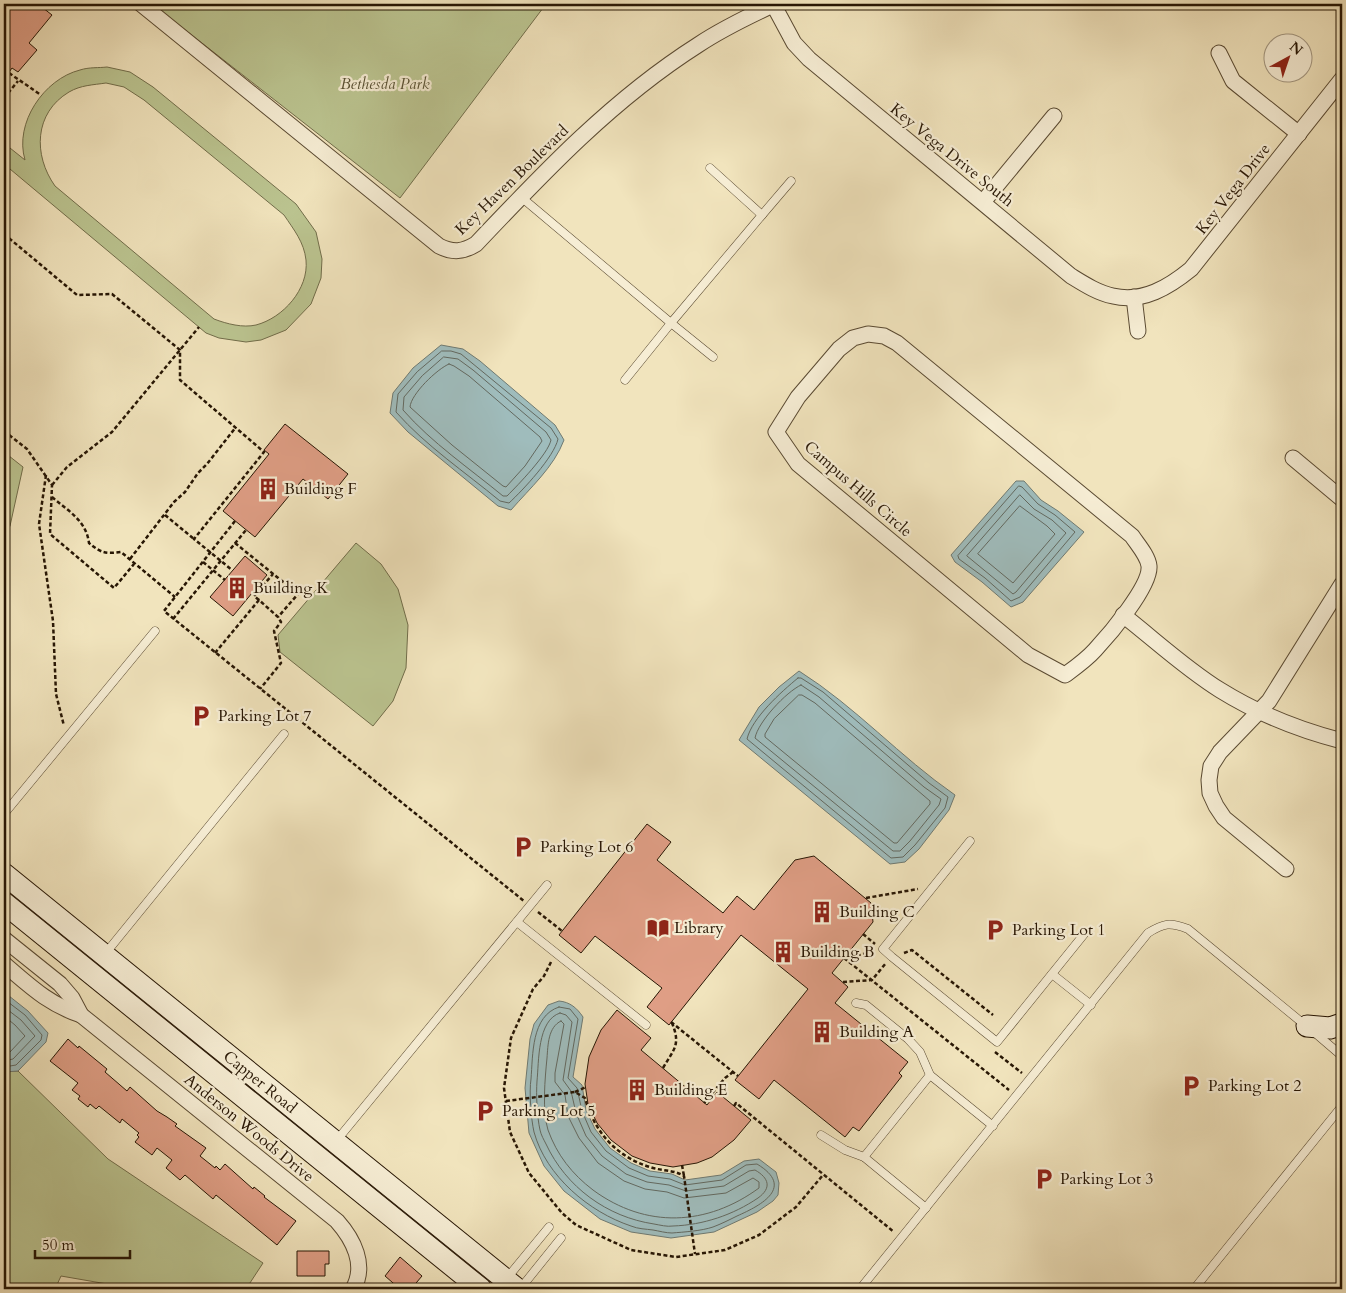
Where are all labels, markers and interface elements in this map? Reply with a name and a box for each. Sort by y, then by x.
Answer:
north arrow [1264,32,1314,82]
text: N [1285,37,1307,60]
park label: Bethesda Park [340,73,430,95]
street label: Key Vega Drive South [885,98,1019,212]
street label: Key Haven Boulevard [450,120,574,240]
street label: Key Vega Drive [1191,139,1275,239]
street label: Campus Hills Circle [799,436,917,542]
building icon: Building F [255,476,281,502]
place label: Building F [284,478,357,500]
building icon: Building K [224,575,250,601]
place label: Building K [253,577,329,599]
parking icon: Parking Lot 7 [188,703,214,729]
place label: Parking Lot 7 [218,705,312,727]
parking icon: Parking Lot 6 [510,834,536,860]
place label: Parking Lot 6 [540,836,634,858]
building icon: Building C [809,899,835,925]
place label: Building C [839,901,915,923]
library icon: Library [645,915,671,941]
place label: Library [674,917,724,939]
parking icon: Parking Lot 1 [982,917,1008,943]
place label: Parking Lot 1 [1012,919,1106,941]
building icon: Building B [770,939,796,965]
place label: Building B [800,941,875,963]
building icon: Building A [809,1019,835,1045]
place label: Building A [839,1021,915,1043]
street label: Capper Road [219,1046,302,1119]
street label: Anderson Woods Drive [179,1069,319,1187]
parking icon: Parking Lot 2 [1178,1073,1204,1099]
place label: Parking Lot 2 [1208,1075,1302,1097]
building icon: Building E [624,1077,650,1103]
place label: Building E [654,1079,728,1101]
parking icon: Parking Lot 5 [472,1098,498,1124]
place label: Parking Lot 5 [502,1100,596,1122]
parking icon: Parking Lot 3 [1031,1166,1057,1192]
place label: Parking Lot 3 [1060,1168,1154,1190]
scale bar [35,1228,130,1260]
text: 50 m [42,1235,74,1255]

